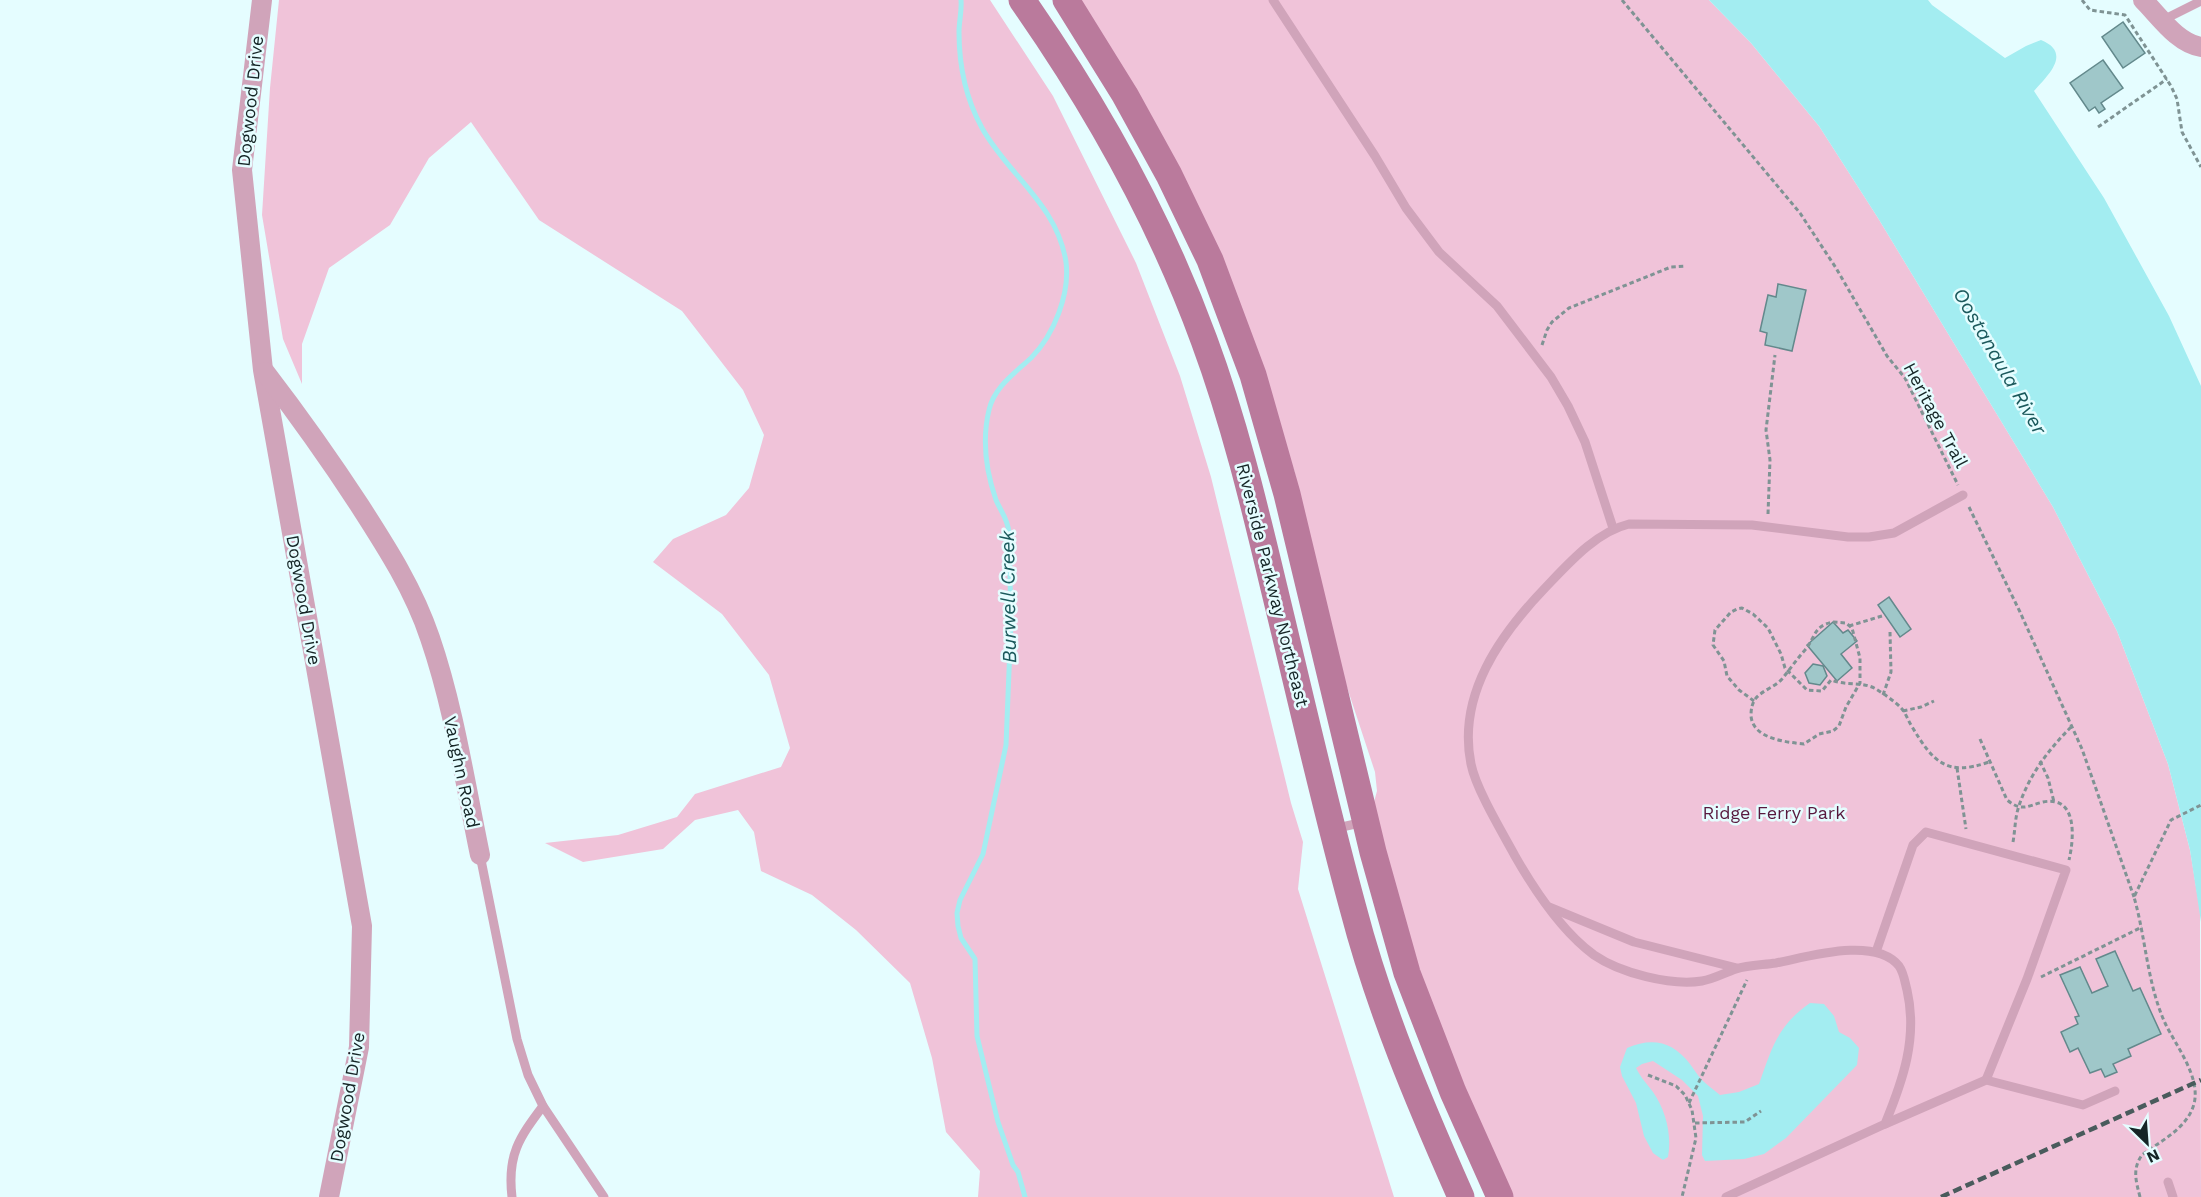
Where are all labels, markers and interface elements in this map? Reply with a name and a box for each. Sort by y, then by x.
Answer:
street label: Dogwood Drive [233,34,267,168]
water label: Oostanaula River [1948,283,2052,440]
street label: Heritage Trail [1899,359,1973,472]
street label: Riverside Parkway Northeast [1232,461,1314,710]
water label: Burwell Creek [995,529,1021,664]
street label: Dogwood Drive [282,533,326,667]
street label: Vaughn Road [440,714,484,830]
park label: Ridge Ferry Park [1703,802,1845,823]
street label: Dogwood Drive [325,1030,369,1164]
north arrow [2117,1113,2177,1173]
text: N [2144,1145,2163,1167]

